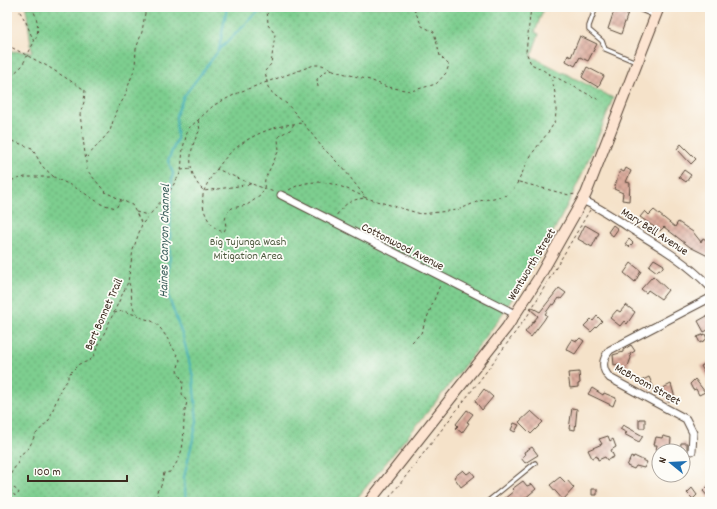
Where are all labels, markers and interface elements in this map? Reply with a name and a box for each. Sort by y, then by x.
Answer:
water label: Haines Canyon Channel [155,183,176,298]
street label: Mary Bell Avenue [617,204,691,260]
street label: Cottonwood Avenue [358,219,447,275]
street label: Wentworth Street [504,225,561,304]
park label: Big Tujunga Wash Mitigation Area [210,234,286,265]
street label: Bert Bonnet Trail [81,276,128,353]
street label: McBroom Street [611,360,684,411]
north arrow [651,443,691,483]
text: N [655,455,672,466]
scale bar [28,457,127,483]
text: 100 m [34,464,61,481]

